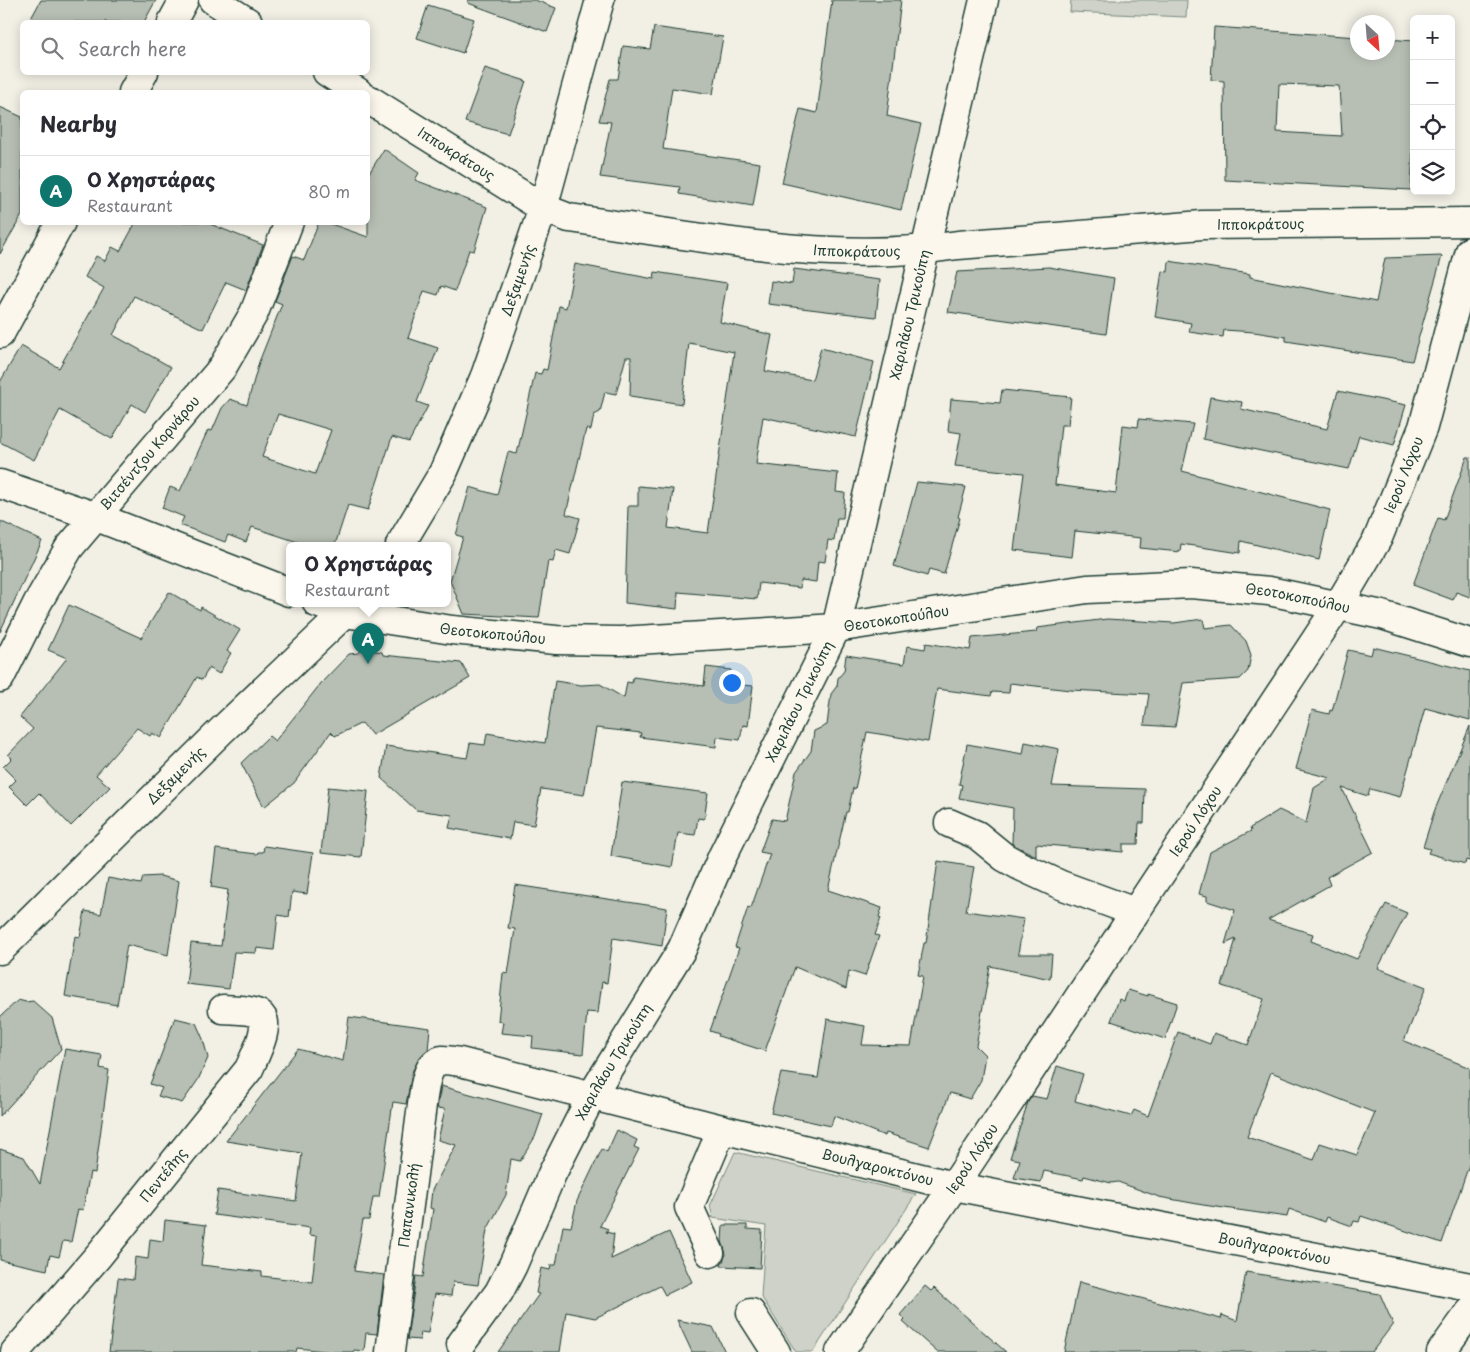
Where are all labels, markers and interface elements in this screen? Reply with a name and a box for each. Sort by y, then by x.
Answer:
north arrow [1350,15,1395,60]
map controls [1410,15,1455,195]
button: + [1410,15,1455,60]
search box [20,20,370,75]
icon: search [38,34,66,62]
text: Search here [78,34,187,62]
button: − [1410,60,1455,105]
button: locate [1410,105,1455,150]
text: Nearby [40,107,117,139]
street label: Ιπποκράτους [414,122,499,186]
button: layers [1410,150,1455,195]
text: Ο Χρηστάρας [87,165,215,193]
text: A [50,179,62,203]
text: 80 m [308,179,350,203]
text: Restaurant [87,193,173,217]
street label: Ιπποκράτους [1217,213,1304,235]
street label: Ιπποκράτους [812,239,901,262]
street label: Δεξαμενής [495,241,540,319]
street label: Χαριλάου Τρικούπη [884,247,935,382]
street label: Βιτσέντζου Κορνάρου [95,391,204,514]
street label: Ιερού Λόχου [1378,433,1428,516]
popup [286,542,451,607]
text: Ο Χρηστάρας [304,549,433,577]
text: Restaurant [304,577,390,601]
street label: Θεοτοκοπούλου [1245,578,1352,618]
street label: Θεοτοκοπούλου [842,600,950,637]
street label: Θεοτοκοπούλου [438,617,547,649]
pin: A [352,623,384,664]
street label: Χαριλάου Τρικούπη [760,637,838,765]
your location [719,670,745,696]
street label: Δεξαμενής [142,741,210,809]
street label: Ιερού Λόχου [1164,781,1226,860]
street label: Χαριλάου Τρικούπη [570,999,656,1124]
street label: Ιερού Λόχου [940,1119,1003,1198]
street label: Πεντέλης [135,1143,192,1206]
street label: Βουλγαροκτόνου [820,1143,936,1191]
street label: Παπανικολή [393,1162,424,1249]
street label: Βουλγαροκτόνου [1216,1227,1333,1269]

